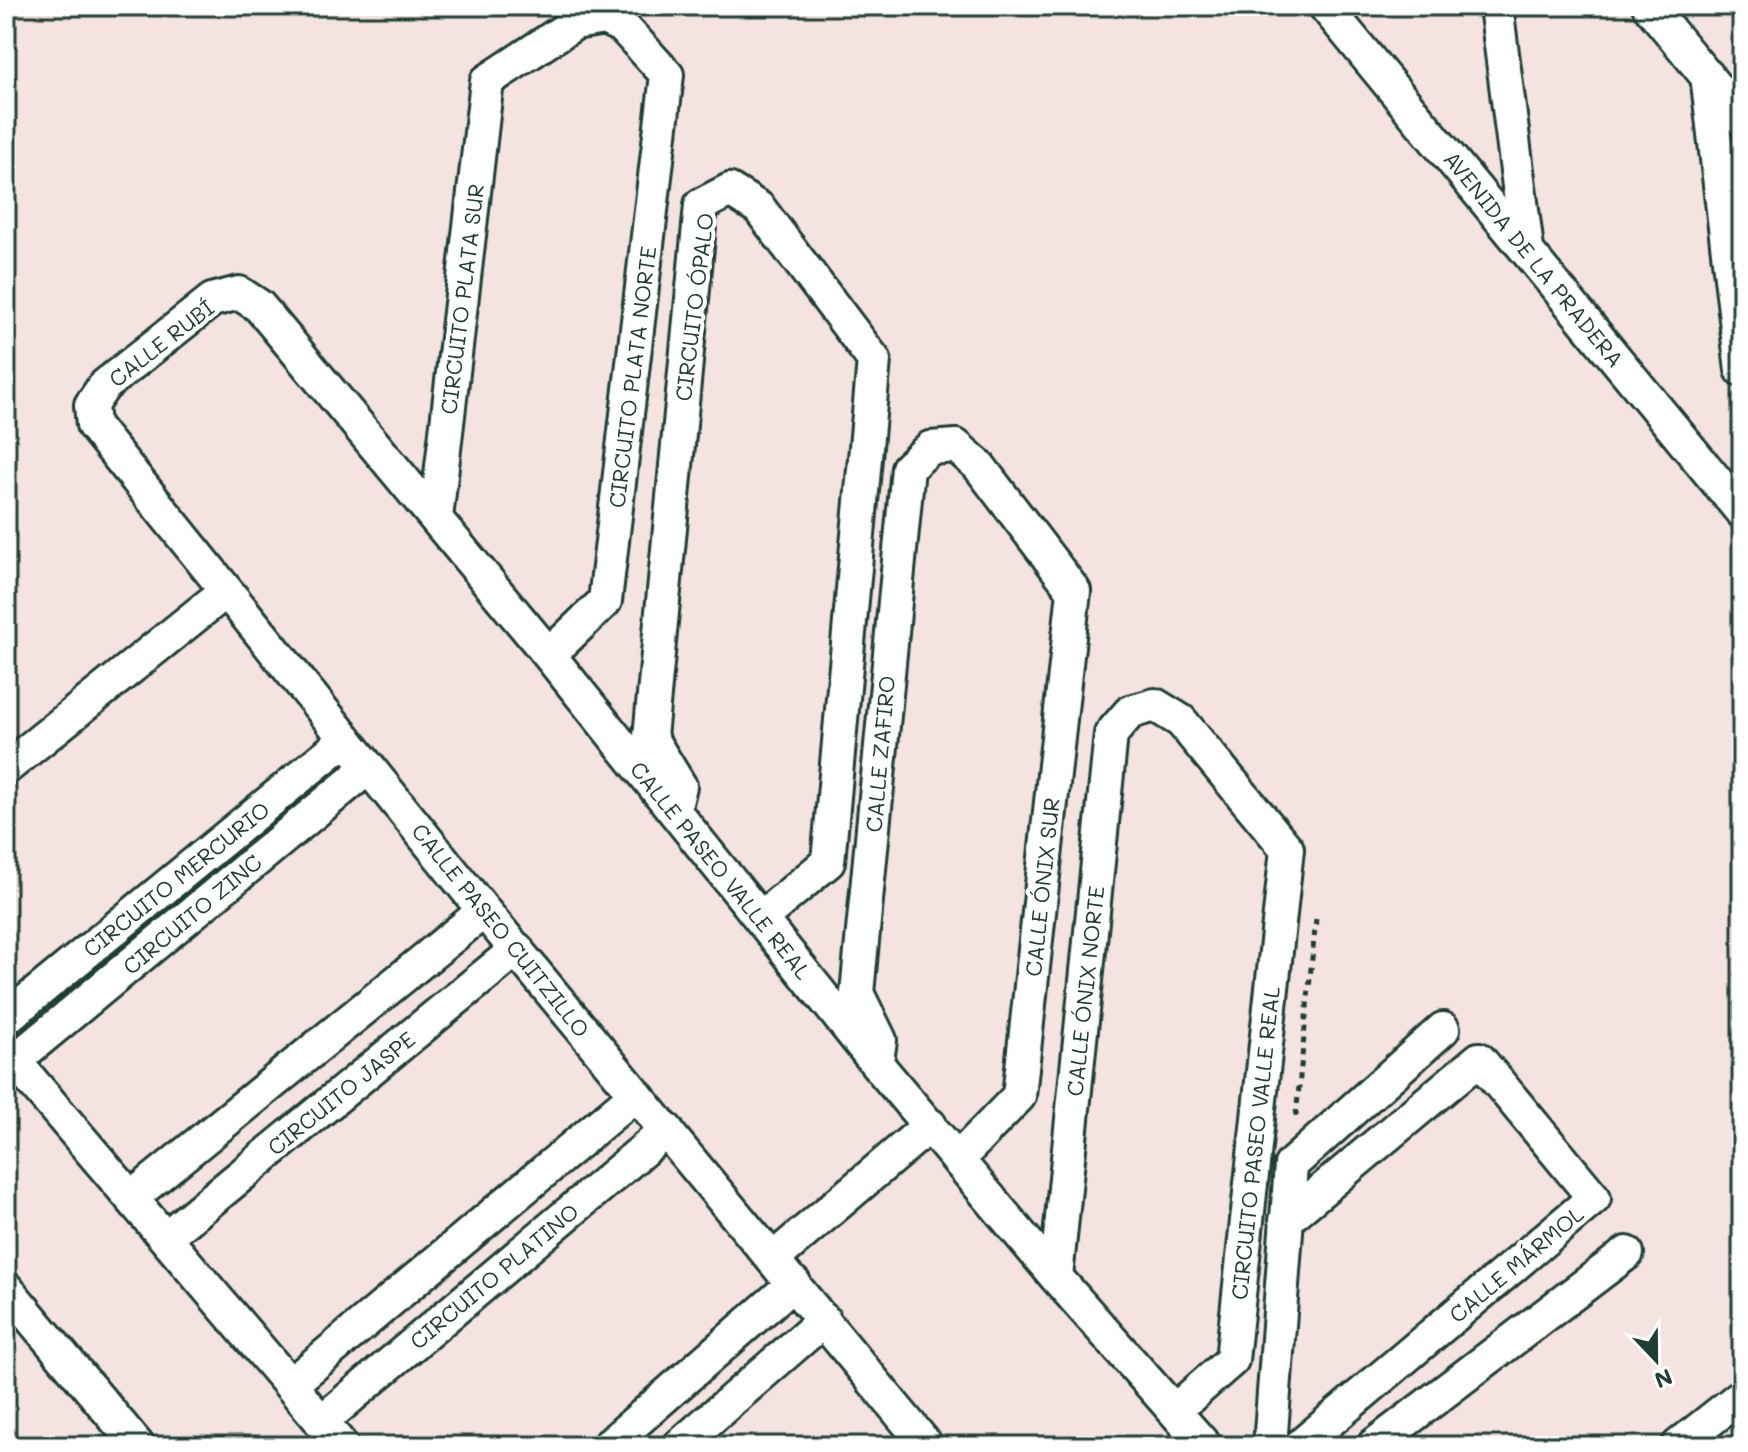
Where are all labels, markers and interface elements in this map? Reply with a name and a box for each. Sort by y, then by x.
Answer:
street label: AVENIDA DE LA PRADERA [1438,145,1630,373]
street label: CIRCUITO PLATA SUR [433,182,491,416]
street label: CIRCUITO ÓPALO [668,211,720,403]
street label: CIRCUITO PLATA NORTE [602,244,662,510]
street label: CALLE RUBÍ [103,293,219,393]
street label: CALLE ZAFIRO [859,674,901,834]
street label: CALLE PASEO VALLE REAL [624,755,818,985]
street label: CIRCUITO MERCURIO [77,795,275,963]
street label: CALLE ÓNIX SUR [1018,796,1066,978]
street label: CALLE PASEO CUITZILLO [406,817,596,1043]
street label: CIRCUITO ZINC [117,847,267,981]
street label: CALLE ÓNIX NORTE [1060,884,1110,1098]
street label: CIRCUITO PASEO VALLE REAL [1224,984,1286,1301]
street label: CIRCUITO JASPE [261,1024,421,1162]
street label: CIRCUITO PLATINO [403,1197,585,1355]
street label: CALLE MÁRMOL [1443,1199,1590,1329]
north arrow [1616,1320,1696,1400]
text: N [1651,1362,1677,1396]

